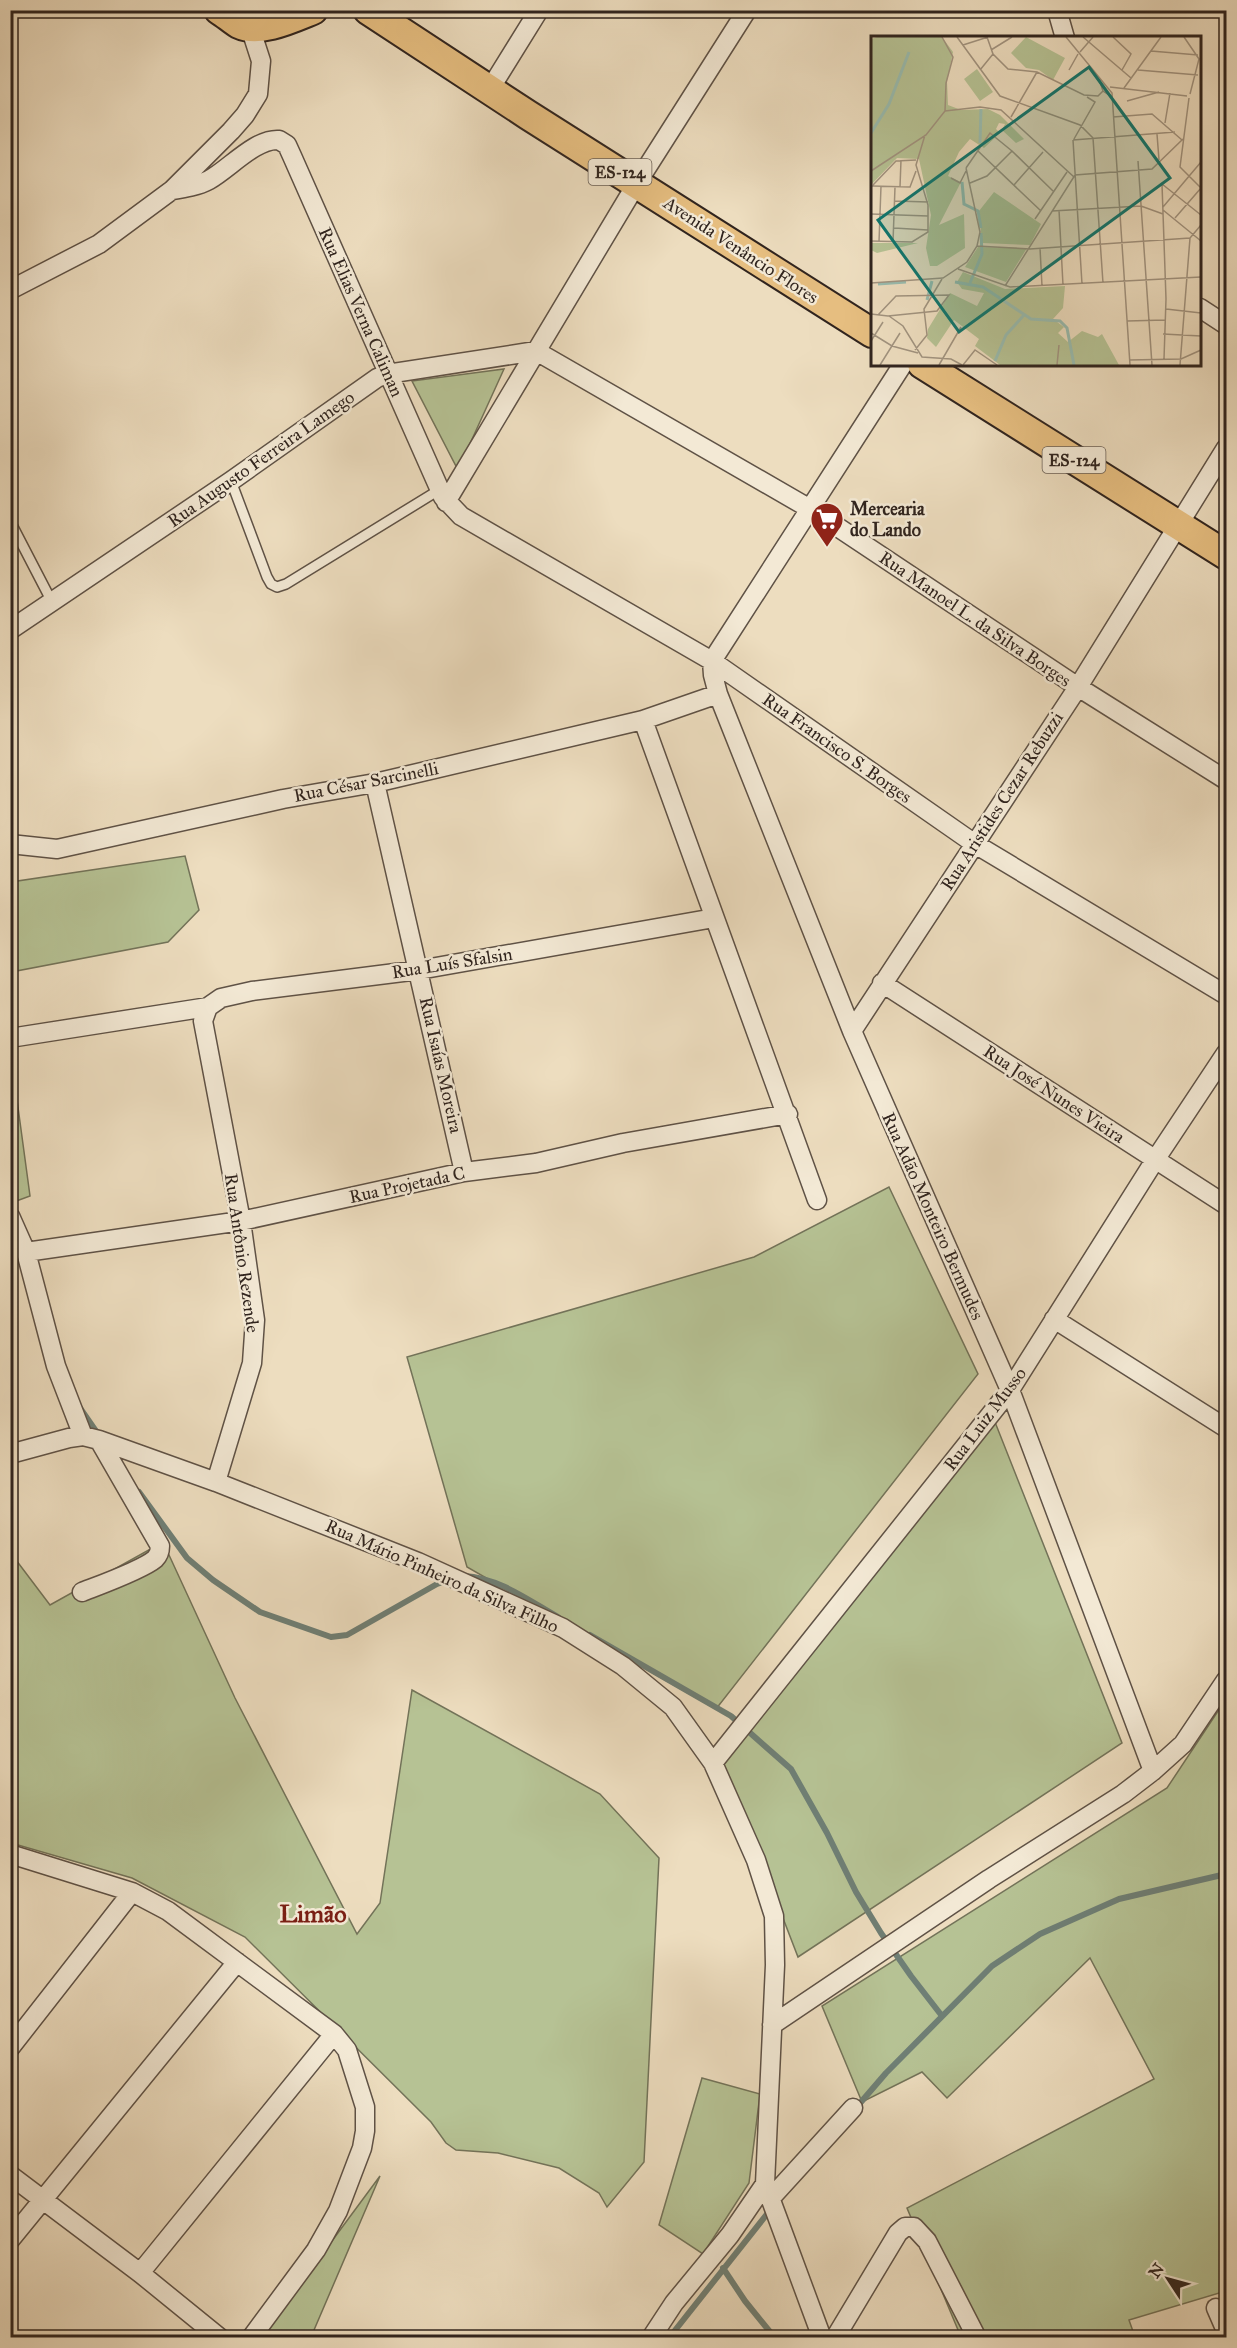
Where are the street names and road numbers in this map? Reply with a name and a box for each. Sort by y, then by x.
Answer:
road number: ES-124 [588,159,652,185]
street label: Avenida Venâncio Flores [659,191,823,308]
street label: Rua Elias Verna Caliman [314,224,408,400]
street label: Rua Augusto Ferreira Lamego [163,386,359,533]
road number: ES-124 [1042,447,1106,473]
street label: Rua Manoel L. da Silva Borges [874,547,1075,692]
street label: Rua Francisco S. Borges [758,688,916,809]
street label: Rua Aristides Cezar Rebuzzi [936,708,1068,894]
street label: Rua César Sarcinelli [292,757,440,807]
street label: Rua Luís Sfalsin [390,943,514,983]
street label: Rua Isaías Moreira [415,995,467,1136]
street label: Rua José Nunes Vieira [979,1040,1129,1149]
street label: Rua Adão Monteiro Bermudes [877,1109,989,1323]
street label: Rua Projetada C [347,1162,467,1208]
street label: Rua Antônio Rezende [220,1172,264,1334]
street label: Rua Luiz Musso [939,1363,1031,1475]
street label: Rua Mário Pinheiro da Silva Filho [322,1515,562,1637]

